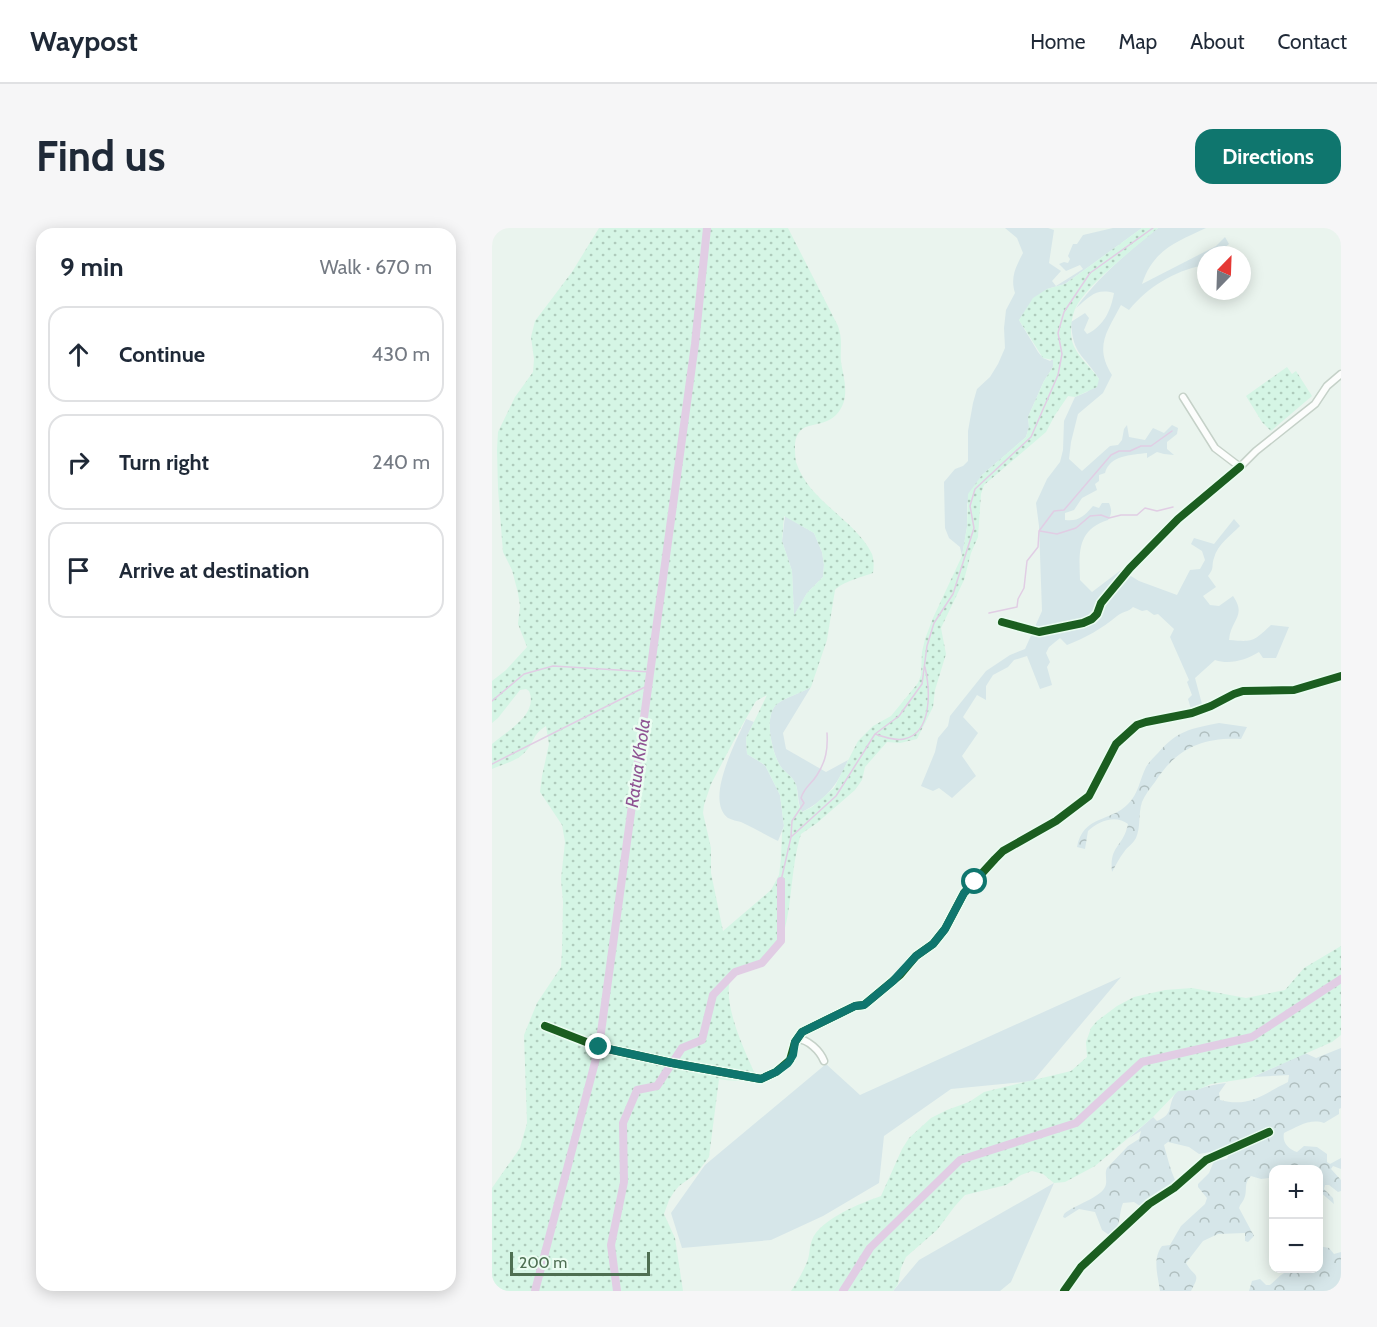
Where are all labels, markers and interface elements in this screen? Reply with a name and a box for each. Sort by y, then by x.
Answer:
text: Waypost [30,24,138,58]
text: Home [1030,29,1086,54]
text: Map [1119,29,1157,54]
text: About [1190,29,1244,54]
text: Contact [1277,29,1347,54]
button: Directions [1195,129,1341,184]
text: Find us [36,130,165,182]
north arrow [1197,246,1251,300]
text: 9 min [60,251,124,283]
text: Walk · 670 m [320,255,432,279]
icon: ahead [62,338,95,371]
text: Continue [119,341,205,368]
text: 430 m [372,342,430,366]
icon: right [62,446,95,479]
text: Turn right [119,449,209,476]
text: 240 m [372,450,430,474]
icon: arrive [62,554,95,587]
text: Arrive at destination [119,557,309,584]
water label: Ratua Khola [621,717,655,809]
route start [961,868,987,894]
route end [585,1033,611,1059]
map controls [1269,1165,1323,1273]
button: + [1269,1165,1323,1219]
button: − [1269,1219,1323,1273]
scale bar [510,1249,650,1276]
text: 200 m [519,1253,567,1272]

